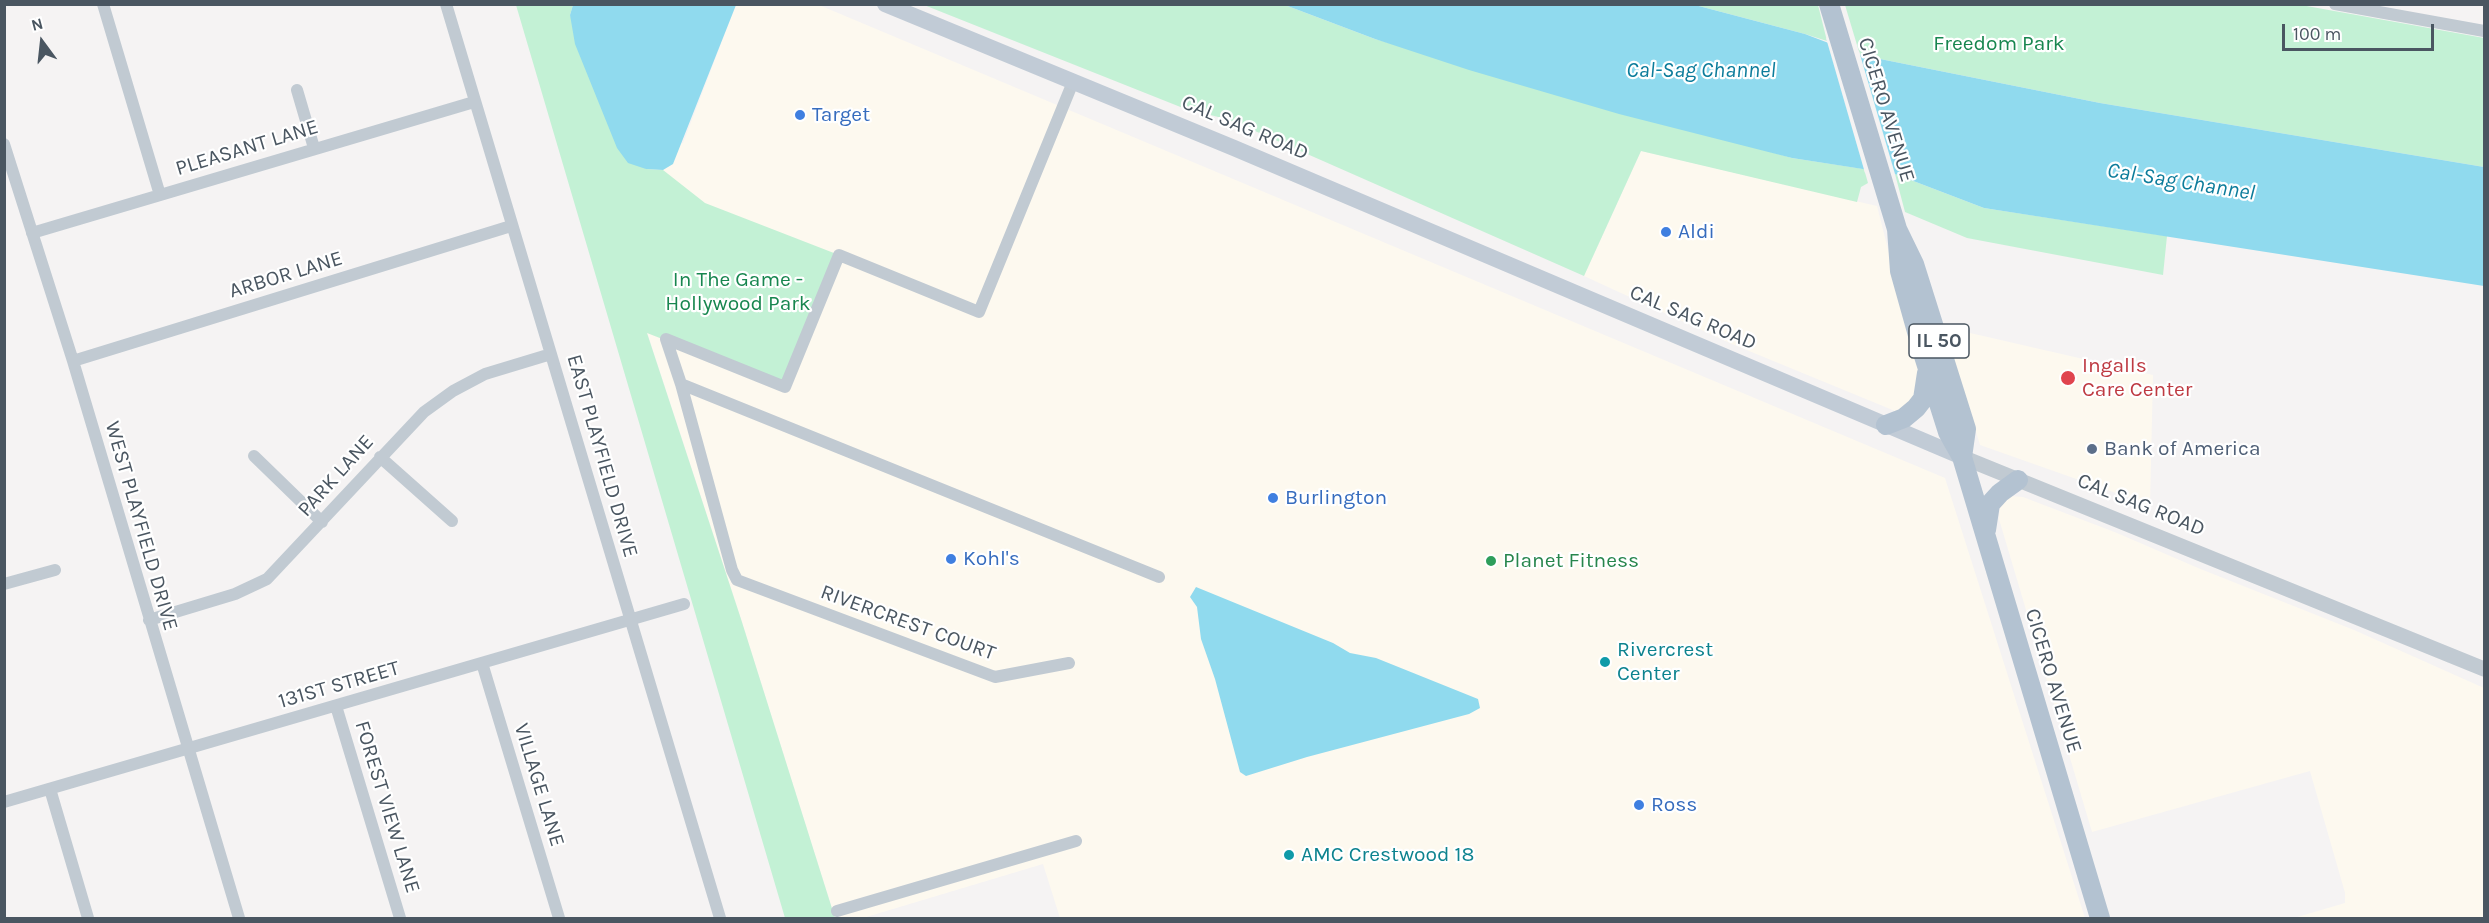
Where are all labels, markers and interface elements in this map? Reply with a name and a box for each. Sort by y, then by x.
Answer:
north arrow [12,12,72,72]
scale bar [2285,12,2436,50]
text: N [29,13,45,35]
text: 100 m [2293,23,2341,45]
park label: Freedom Park [1933,31,2065,57]
street label: CICERO AVENUE [1852,35,1920,185]
water label: Cal-Sag Channel [1626,58,1776,84]
street label: CAL SAG ROAD [1178,90,1312,166]
place label: Target [812,102,870,128]
marker: Target [793,108,807,122]
street label: PLEASANT LANE [173,114,321,182]
water label: Cal-Sag Channel [2105,157,2257,207]
place label: Aldi [1678,219,1715,245]
marker: Aldi [1659,225,1673,239]
street label: ARBOR LANE [226,246,346,304]
park label: In The Game - Hollywood Park [665,267,811,317]
street label: CAL SAG ROAD [1626,280,1760,356]
road number: IL 50 [1909,324,1969,358]
street label: EAST PLAYFIELD DRIVE [561,352,643,560]
place label: Ingalls Care Center [2082,353,2192,403]
marker: Ingalls Care Center [2059,369,2077,387]
street label: WEST PLAYFIELD DRIVE [99,418,183,634]
street label: PARK LANE [293,430,379,522]
place label: Bank of America [2104,436,2261,462]
marker: Bank of America [2085,442,2099,456]
street label: CAL SAG ROAD [2074,468,2208,542]
place label: Burlington [1285,485,1387,511]
marker: Burlington [1266,491,1280,505]
place label: Kohl's [963,546,1020,572]
place label: Planet Fitness [1503,548,1639,574]
marker: Kohl's [944,552,958,566]
marker: Planet Fitness [1484,554,1498,568]
street label: RIVERCREST COURT [817,580,999,666]
street label: CICERO AVENUE [2019,606,2087,756]
place label: Rivercrest Center [1617,637,1713,687]
marker: Rivercrest Center [1598,655,1612,669]
street label: 131ST STREET [276,656,402,714]
street label: FOREST VIEW LANE [349,718,425,896]
street label: VILLAGE LANE [508,720,570,850]
place label: Ross [1651,792,1697,818]
marker: Ross [1632,798,1646,812]
place label: AMC Crestwood 18 [1301,842,1474,868]
marker: AMC Crestwood 18 [1282,848,1296,862]

